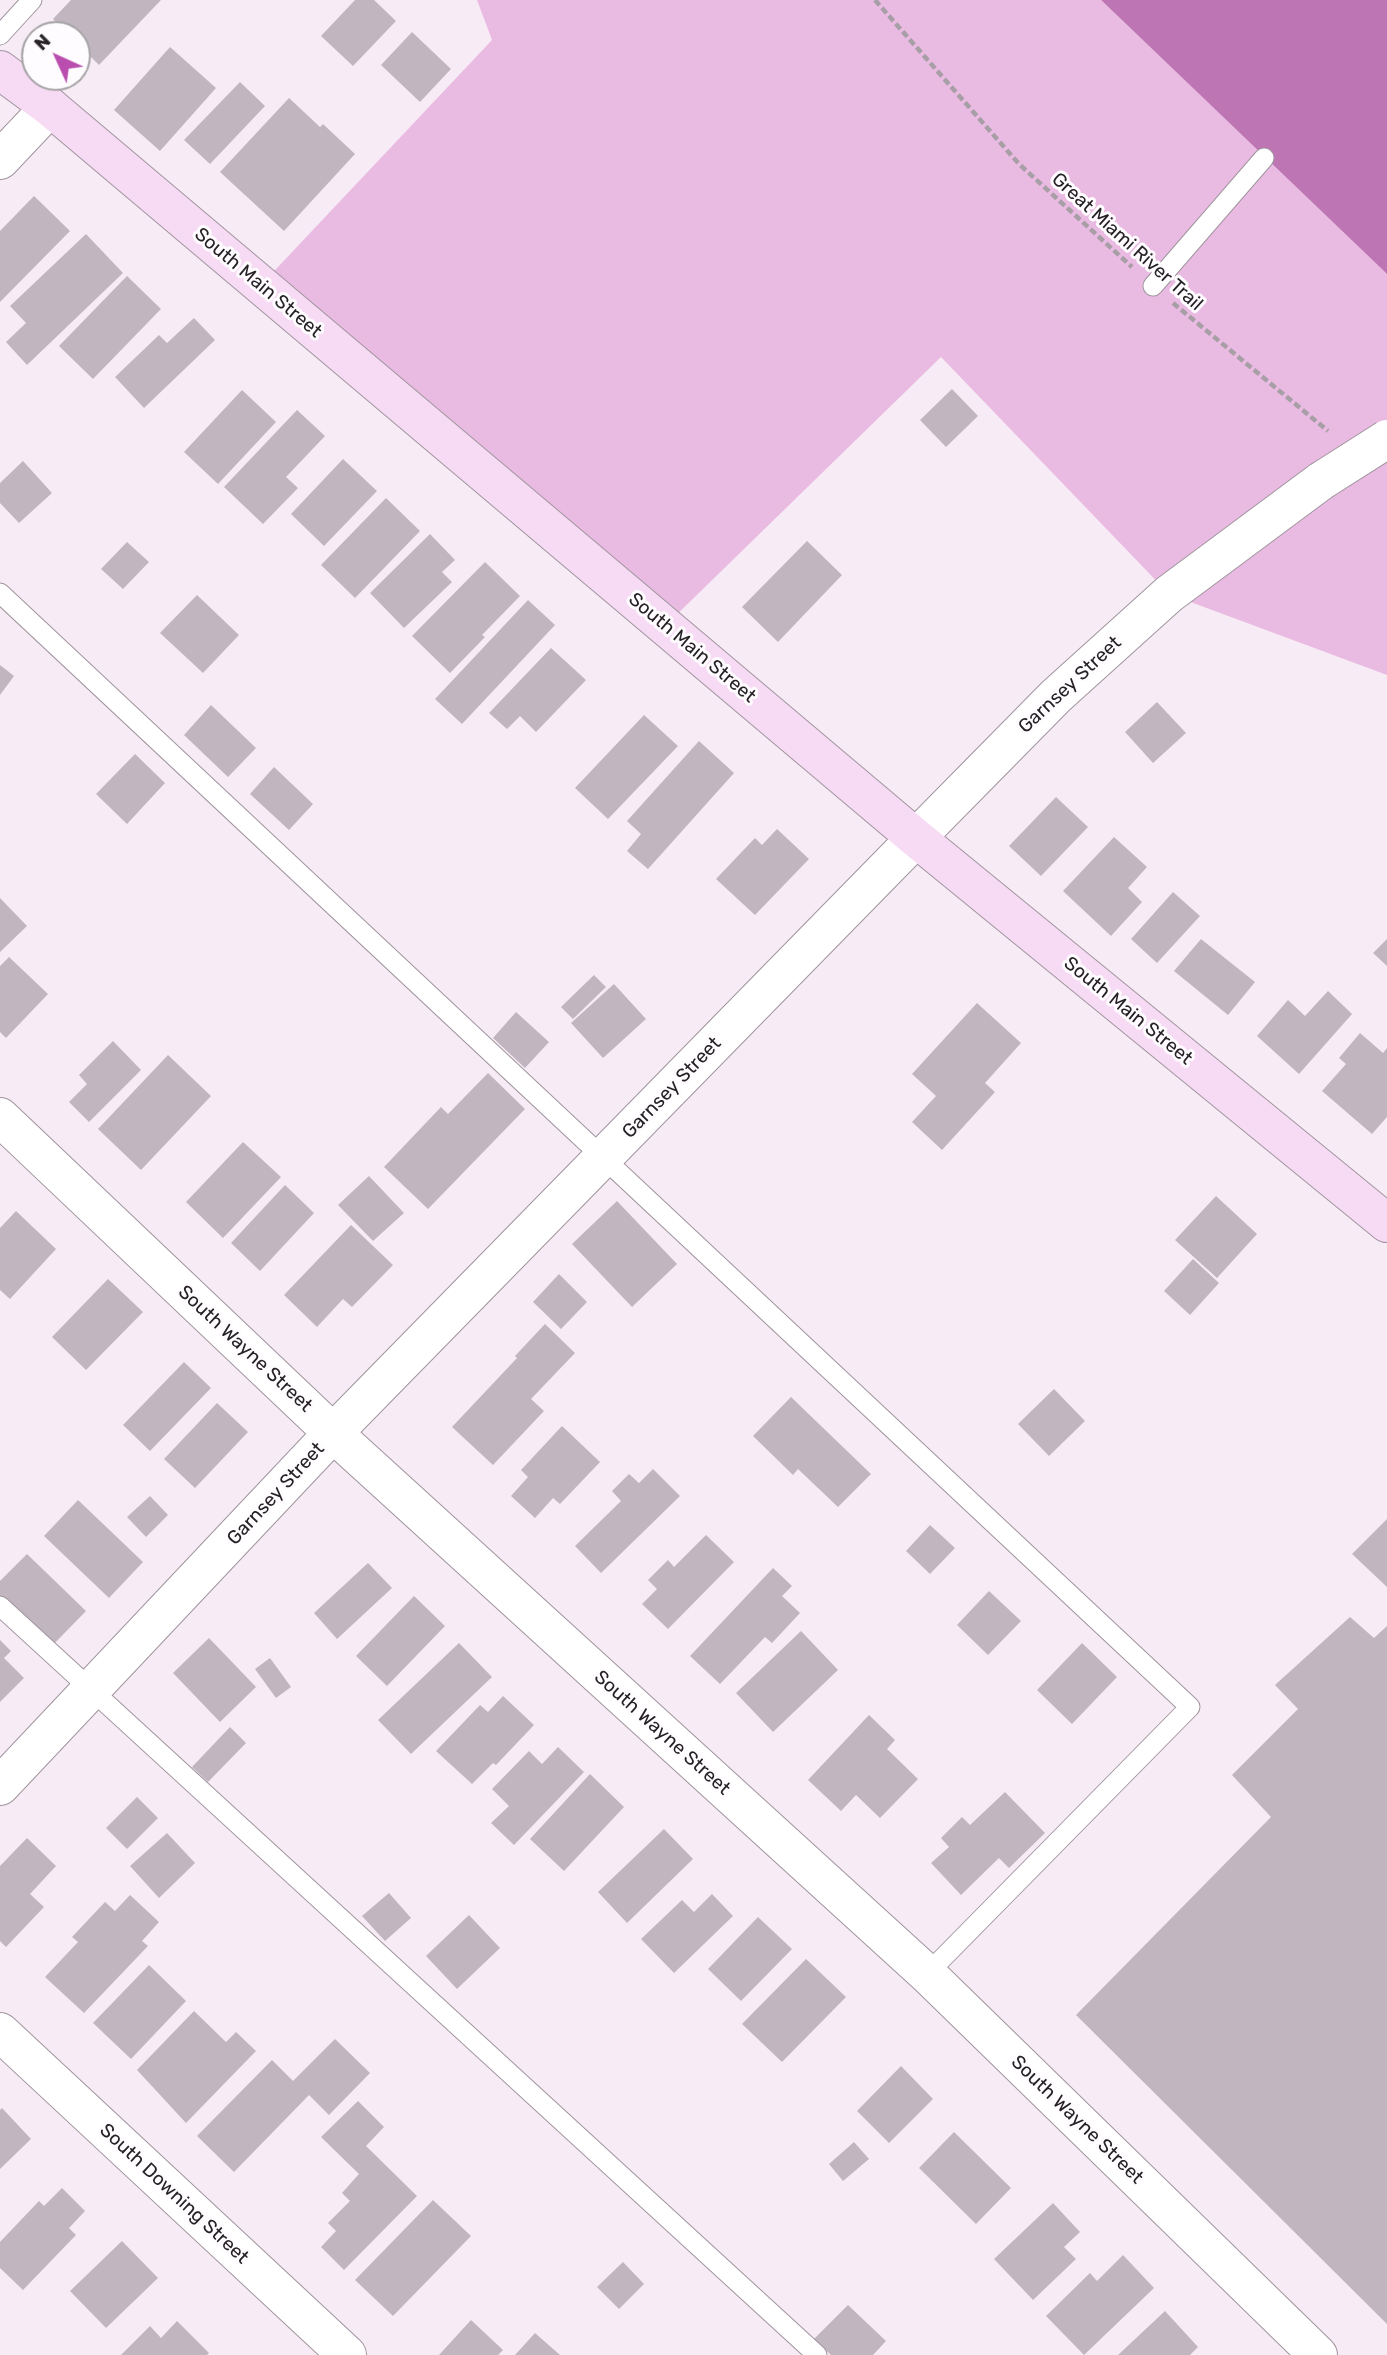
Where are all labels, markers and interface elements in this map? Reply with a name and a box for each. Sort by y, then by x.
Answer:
north arrow [21,21,91,91]
text: N [29,29,55,55]
street label: Great Miami River Trail [1047,168,1207,316]
street label: South Main Street [190,223,326,343]
street label: South Main Street [624,588,760,708]
street label: Garnsey Street [1014,632,1126,738]
street label: South Main Street [1059,952,1197,1070]
street label: Garnsey Street [618,1033,726,1143]
street label: South Wayne Street [173,1281,317,1417]
street label: Garnsey Street [223,1438,329,1550]
street label: South Wayne Street [589,1666,735,1800]
street label: South Wayne Street [1006,2051,1148,2189]
street label: South Downing Street [95,2119,253,2269]

